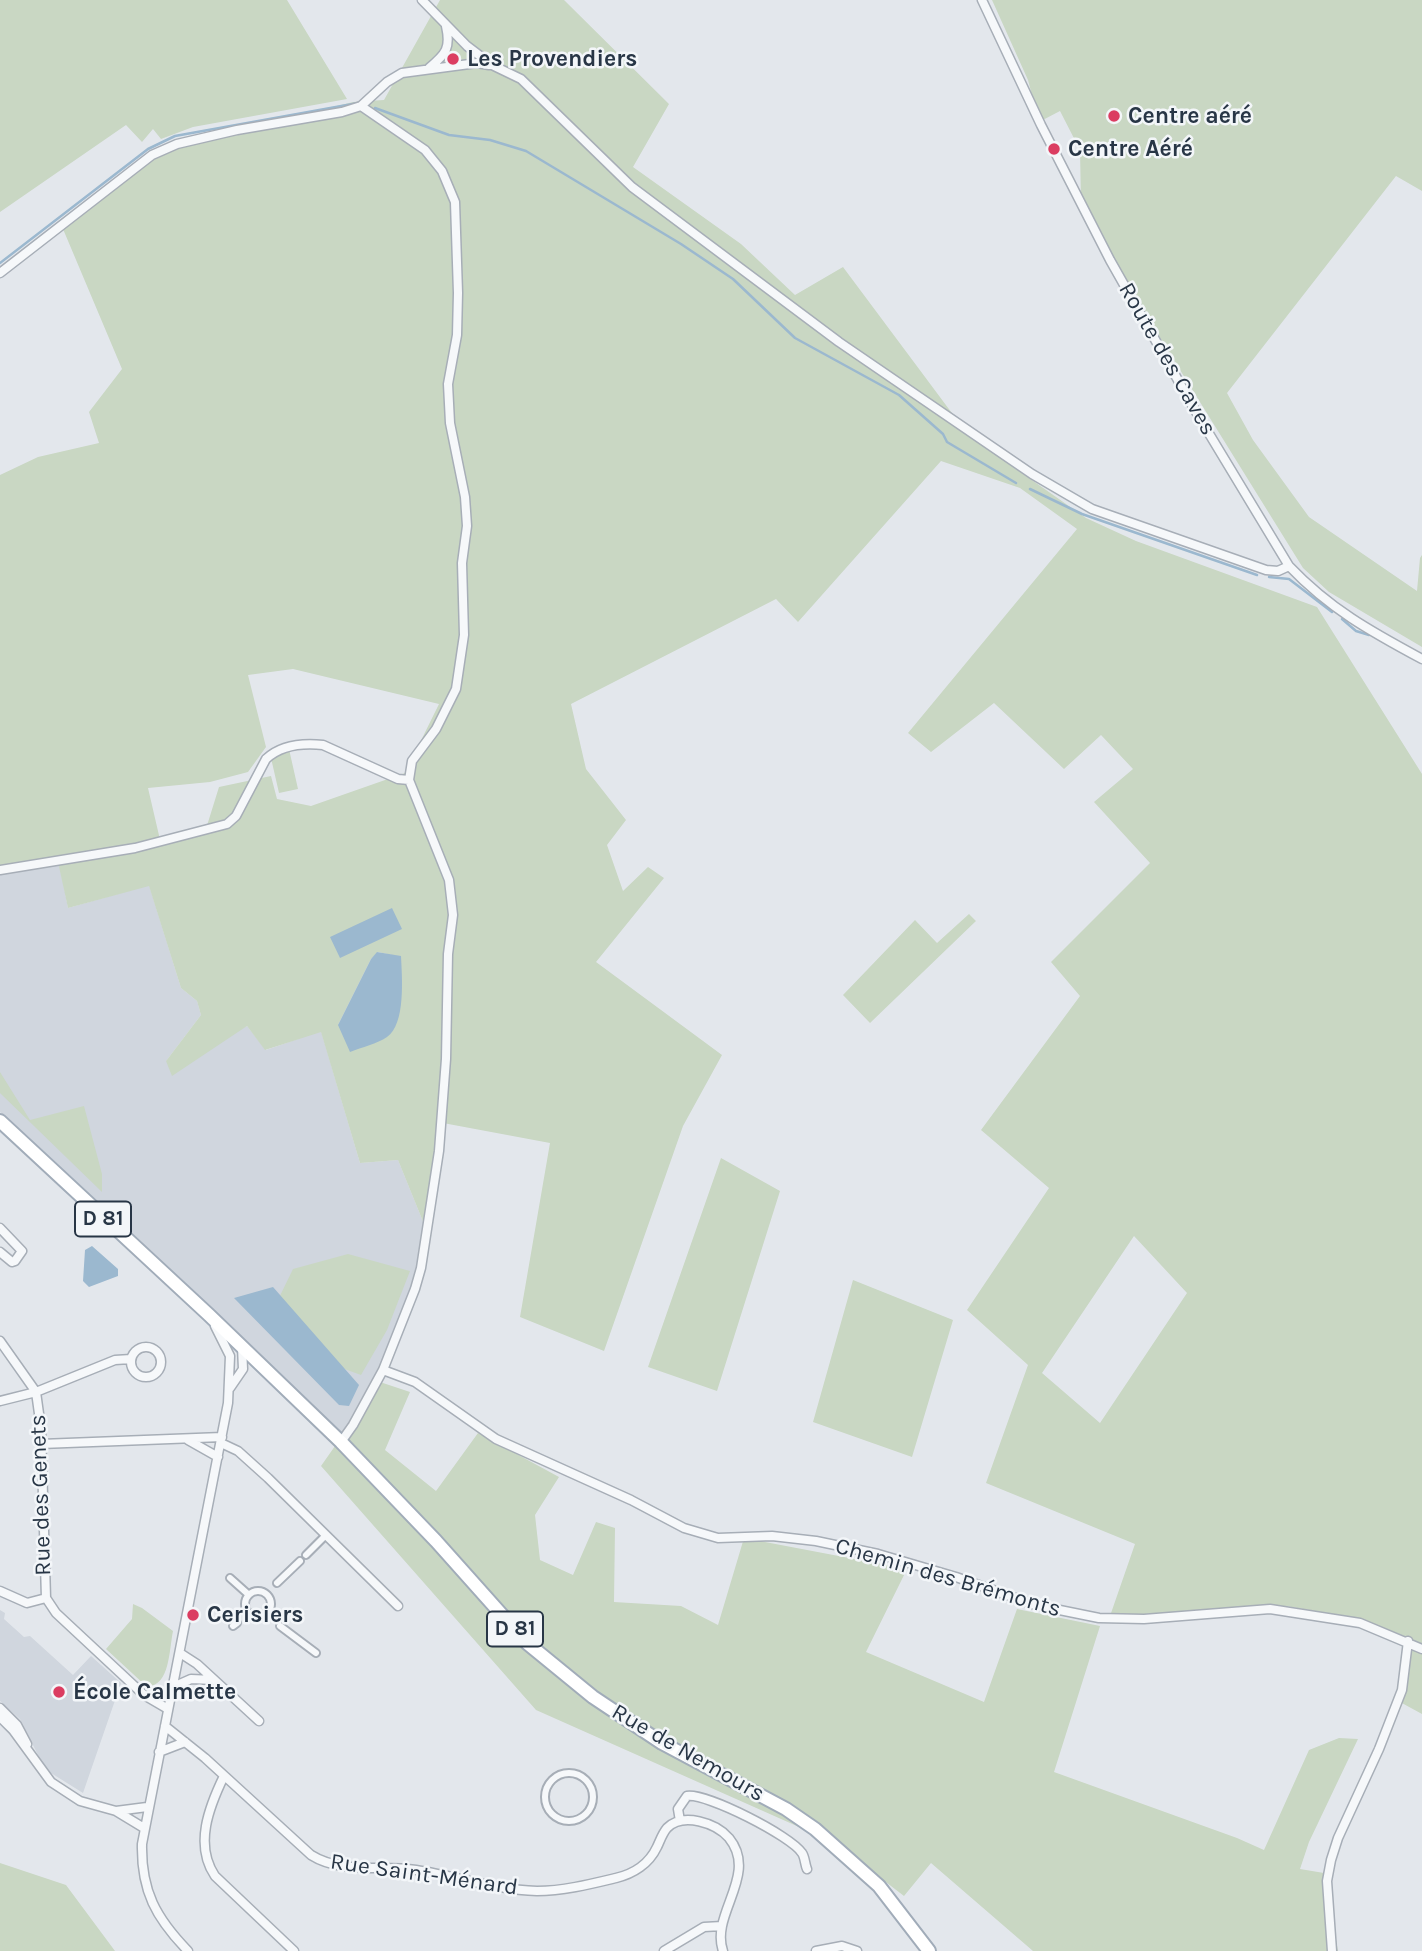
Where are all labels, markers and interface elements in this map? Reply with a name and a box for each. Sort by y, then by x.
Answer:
place label: Les Provendiers [467,45,637,73]
marker: Les Provendiers [445,51,461,67]
place label: Centre aéré [1128,102,1252,130]
marker: Centre aéré [1106,108,1122,124]
place label: Centre Aéré [1068,135,1193,163]
marker: Centre Aéré [1046,141,1062,157]
street label: Route des Caves [1112,278,1222,440]
road number: D 81 [75,1202,131,1236]
street label: Rue des Genets [24,1414,58,1576]
street label: Chemin des Brémonts [832,1533,1064,1623]
place label: Cerisiers [207,1601,303,1629]
marker: Cerisiers [185,1607,201,1623]
road number: D 81 [487,1612,543,1646]
place label: École Calmette [73,1678,236,1706]
marker: École Calmette [51,1684,67,1700]
street label: Rue de Nemours [607,1698,769,1808]
street label: Rue Saint-Ménard [328,1848,520,1902]

